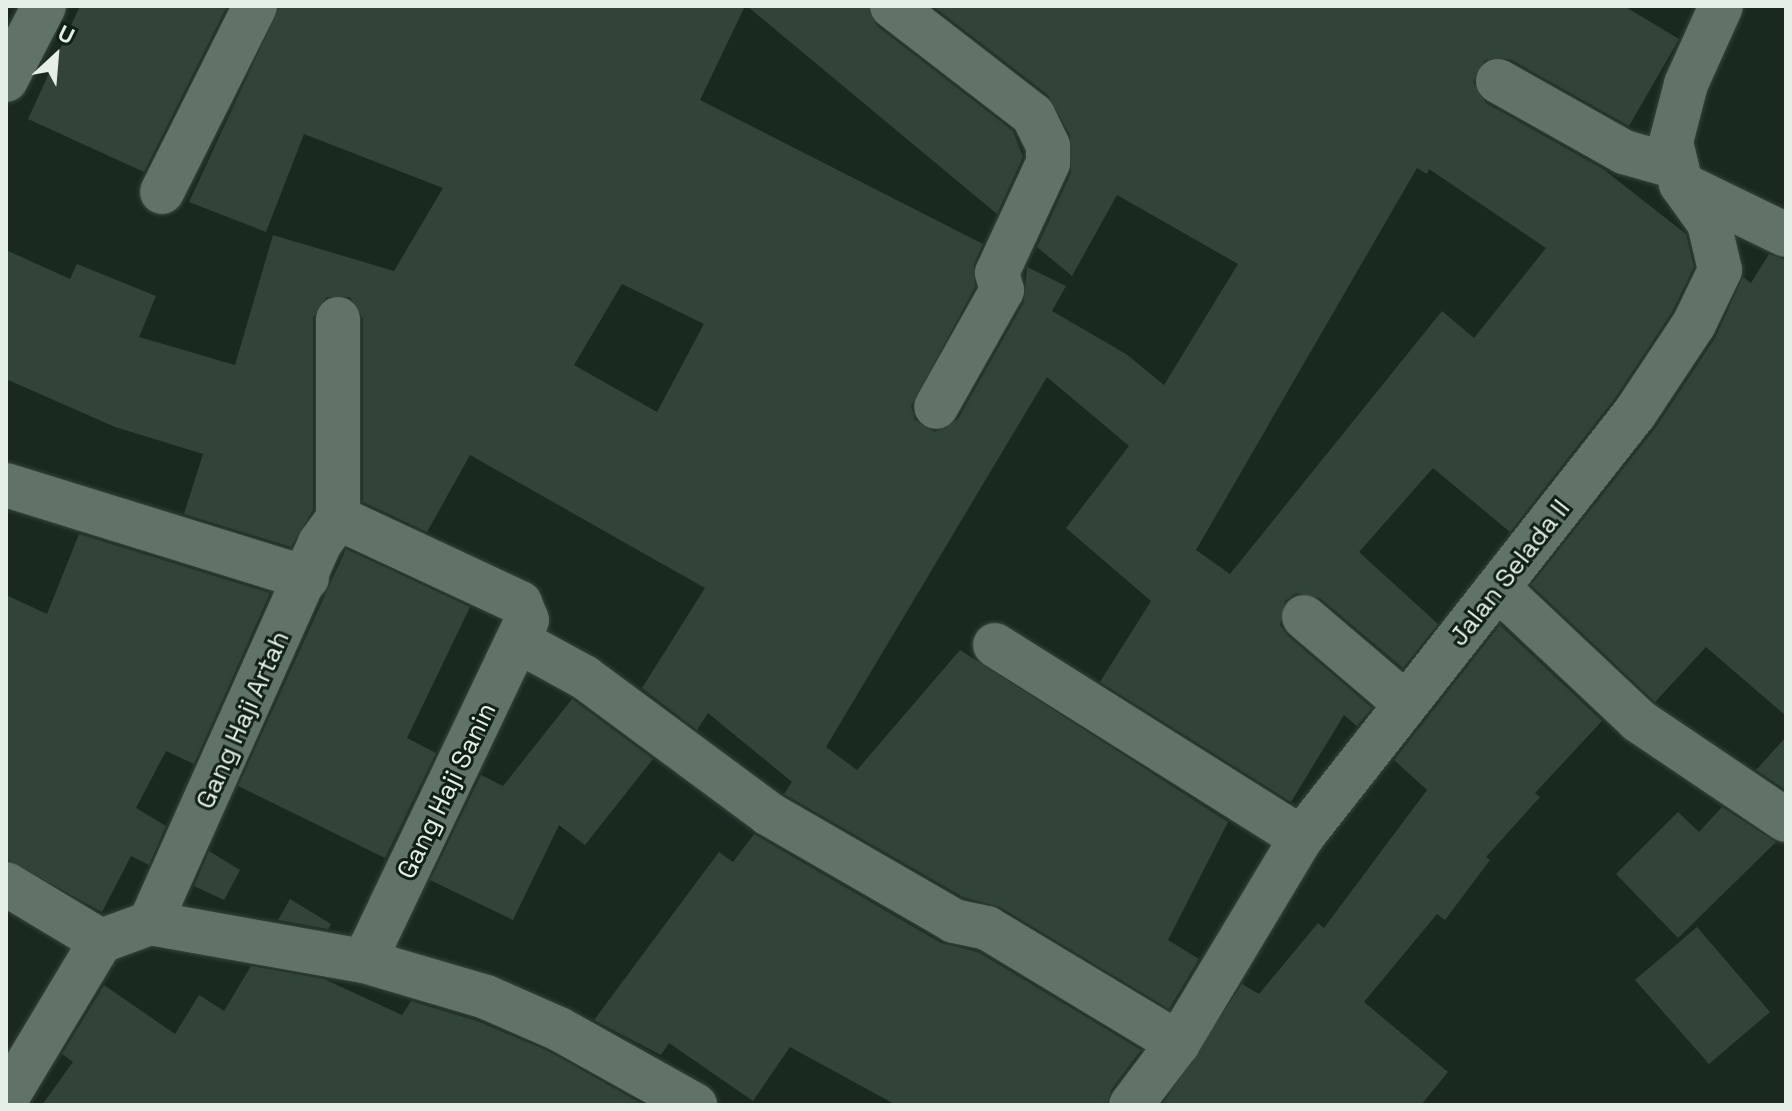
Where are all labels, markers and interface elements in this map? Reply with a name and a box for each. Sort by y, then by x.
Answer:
north arrow [16,16,96,96]
text: U [54,19,79,50]
street label: Jalan Selada II [1443,494,1577,652]
street label: Gang Haji Artah [190,626,296,814]
street label: Gang Haji Sanin [391,698,503,884]

